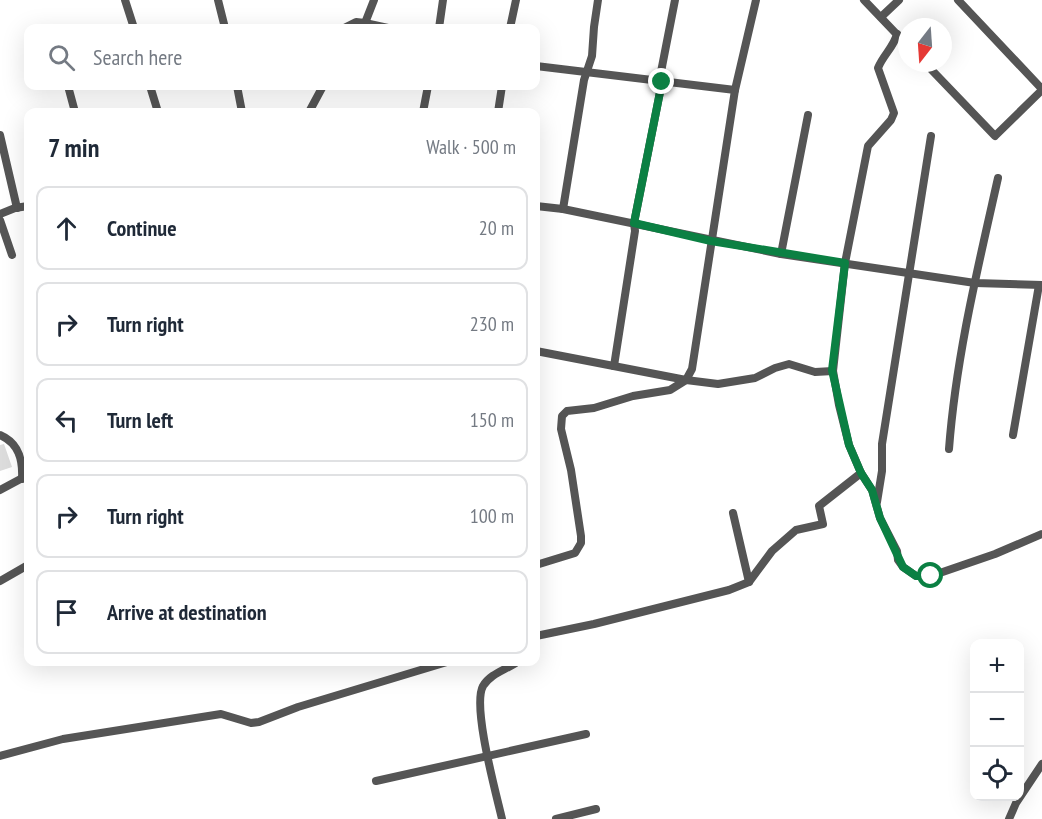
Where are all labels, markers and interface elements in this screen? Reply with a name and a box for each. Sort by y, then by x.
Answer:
north arrow [898,18,952,72]
search box [24,24,540,90]
icon: search [45,41,78,74]
text: Search here [93,43,182,71]
route end [648,68,674,94]
text: 7 min [48,131,99,164]
text: Walk · 500 m [426,134,516,160]
icon: ahead [50,212,83,245]
text: Continue [107,214,177,242]
text: 20 m [479,215,514,241]
icon: right [50,308,83,341]
text: Turn right [107,310,184,338]
text: 230 m [470,311,514,337]
icon: left [50,404,83,437]
text: Turn left [107,406,173,434]
text: 150 m [470,407,514,433]
icon: right [50,500,83,533]
text: Turn right [107,502,184,530]
text: 100 m [470,503,514,529]
route start [917,562,943,588]
icon: arrive [50,596,83,629]
text: Arrive at destination [107,598,267,626]
map controls [970,639,1024,801]
button: + [970,639,1024,693]
button: − [970,693,1024,747]
button: locate [970,747,1024,801]

